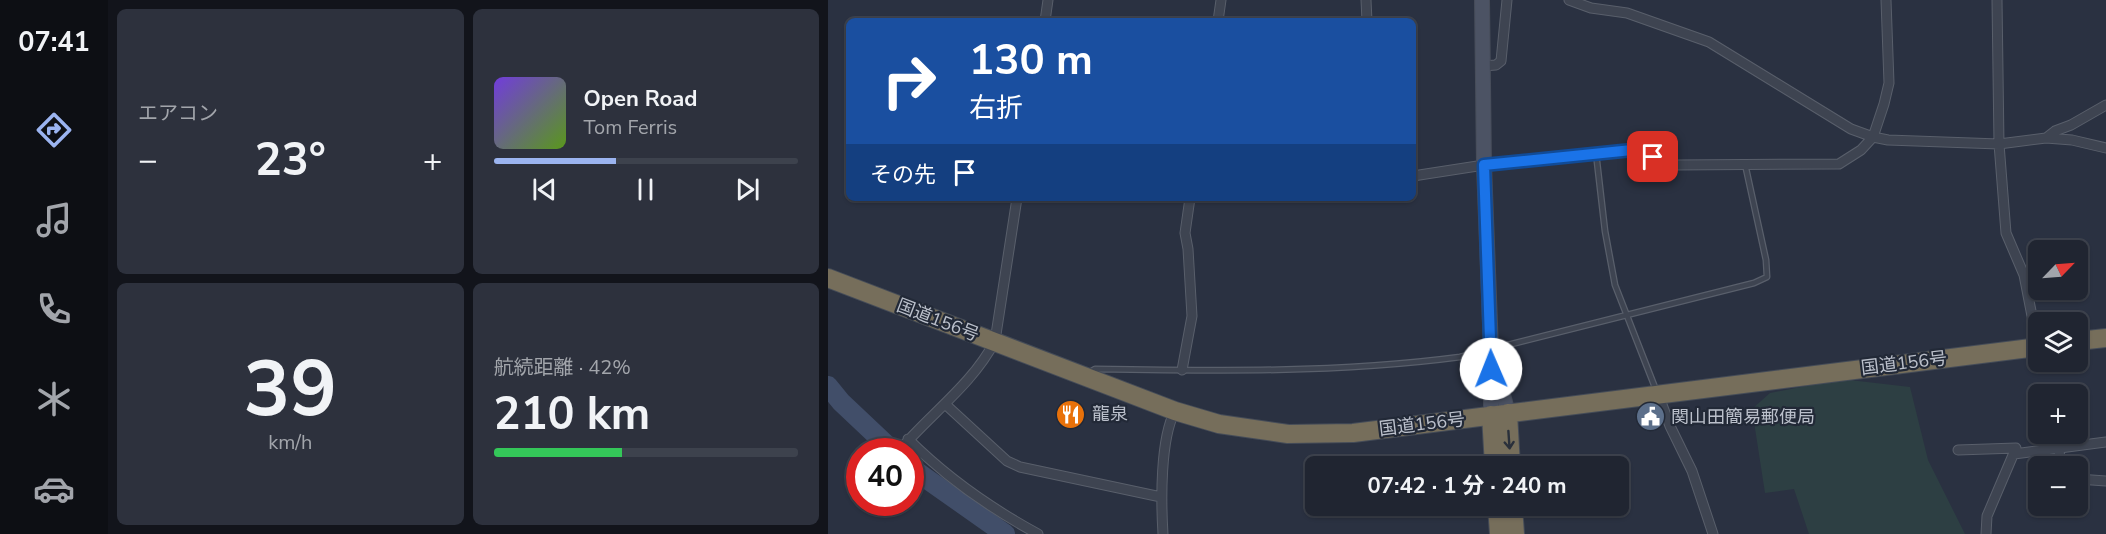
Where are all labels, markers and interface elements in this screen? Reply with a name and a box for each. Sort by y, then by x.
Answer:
text: 07:41 [18,24,90,61]
text: 130 m [969,32,1093,89]
icon: right [870,42,948,120]
text: Open Road [584,84,697,114]
text: 右折 [969,90,1023,127]
text: エアコン [138,100,218,127]
icon: directions [33,109,75,151]
text: Tom Ferris [584,114,677,141]
text: 23° [255,130,326,191]
pin [1627,131,1678,182]
text: − [138,138,158,183]
text: + [423,138,443,183]
icon: arrive [1636,140,1669,173]
icon: arrive [948,156,981,189]
text: その先 [870,160,936,190]
icon: previous [528,173,561,206]
icon: pause [629,173,662,206]
icon: next [731,173,764,206]
icon: music [33,199,75,241]
north arrow [2028,240,2088,300]
map controls [2028,240,2088,516]
icon: phone [33,288,75,330]
street label: 国道156号 [893,293,983,347]
button: layers [2028,312,2088,372]
text: 39 [243,336,337,443]
position arrow [1459,337,1523,401]
street label: 国道156号 [1860,346,1948,380]
text: 航続距離 · 42% [494,354,631,381]
icon: climate [33,378,75,420]
text: 210 km [494,384,650,445]
button: + [2028,384,2088,444]
restaurant icon: 龍泉 [1055,398,1087,430]
public building icon: 関山田簡易郵便局 [1634,401,1666,433]
place label: 龍泉 [1092,402,1128,426]
place label: 関山田簡易郵便局 [1671,405,1815,429]
street label: 国道156号 [1378,407,1466,441]
text: km/h [268,429,312,456]
one-way arrow [1504,429,1515,449]
speed limit sign: 40 [846,438,924,516]
button: − [2028,456,2088,516]
icon: car [33,468,75,510]
text: 07:42 · 1 分 · 240 m [1368,471,1566,501]

